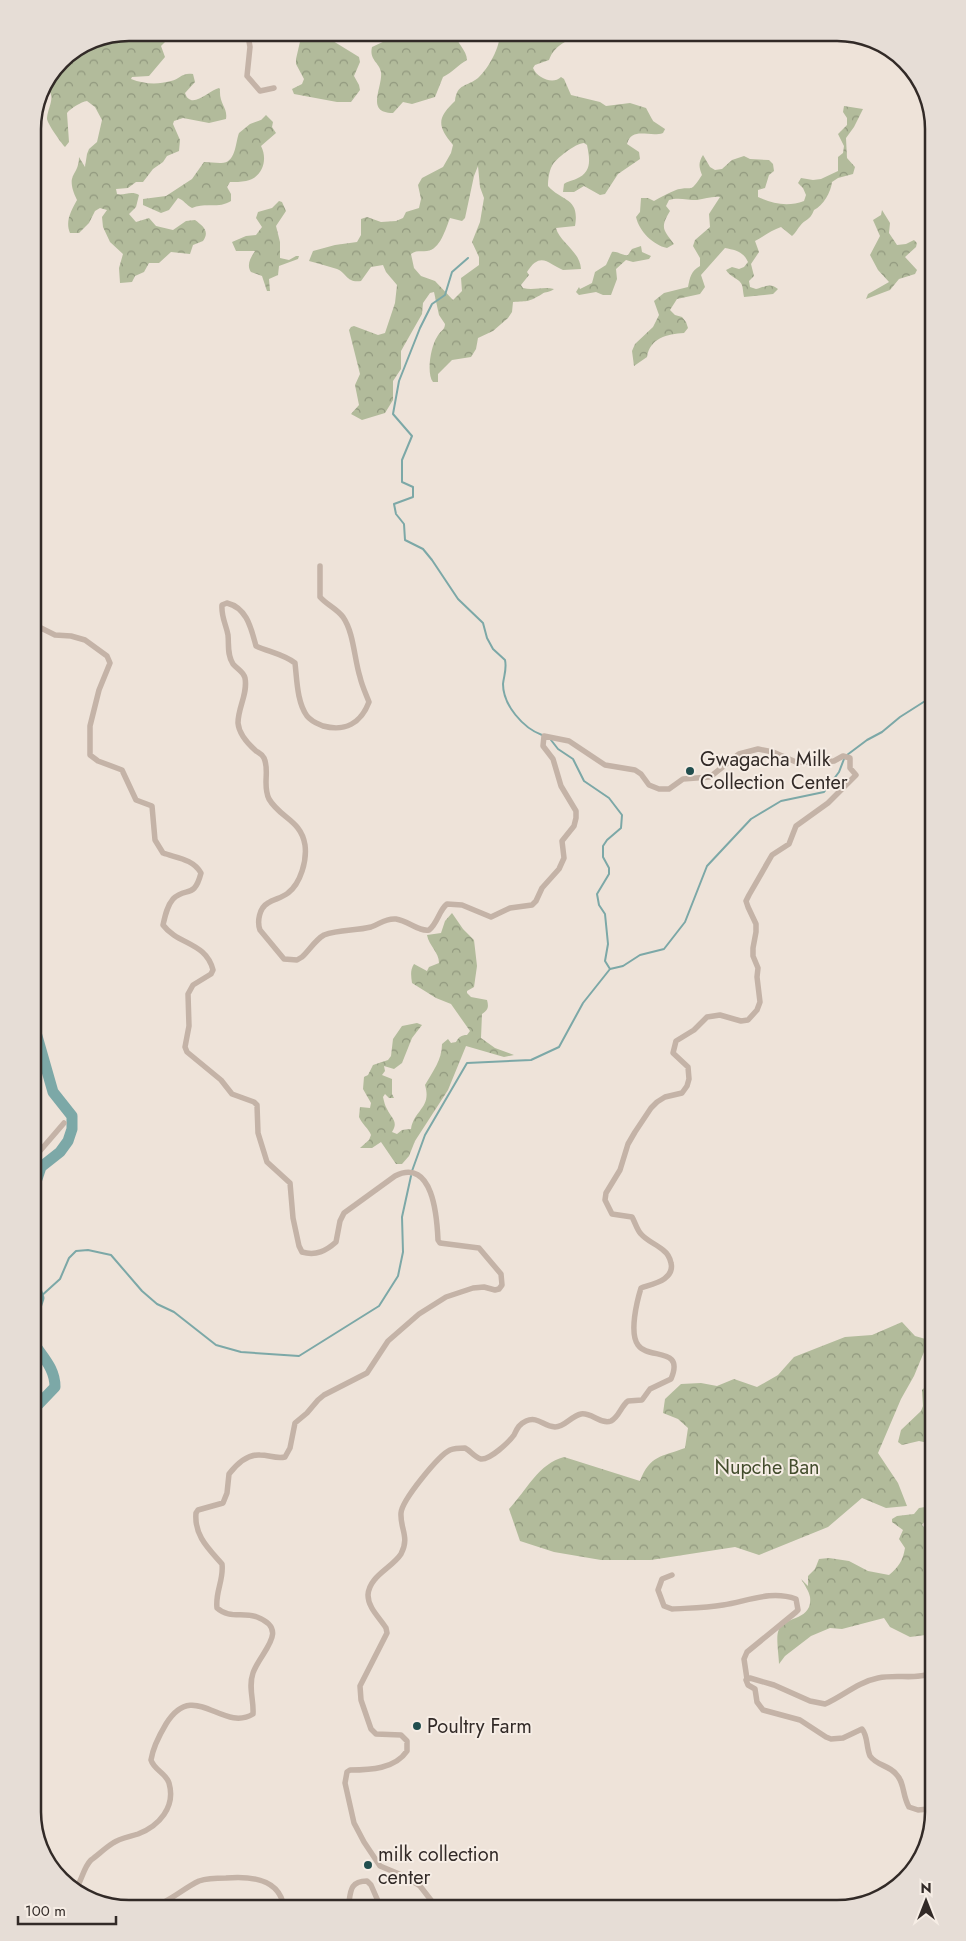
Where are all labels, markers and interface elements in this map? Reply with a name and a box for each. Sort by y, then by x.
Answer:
place label: Gwagacha Milk Collection Center [700,745,848,797]
marker: Gwagacha Milk Collection Center [684,765,696,777]
park label: Nupche Ban [714,1453,820,1482]
place label: Poultry Farm [427,1712,532,1741]
marker: Poultry Farm [411,1720,423,1732]
place label: milk collection center [378,1840,499,1892]
marker: milk collection center [362,1859,374,1871]
north arrow [901,1876,951,1926]
text: N [920,1878,932,1898]
scale bar [18,1894,115,1926]
text: 100 m [25,1900,66,1922]

